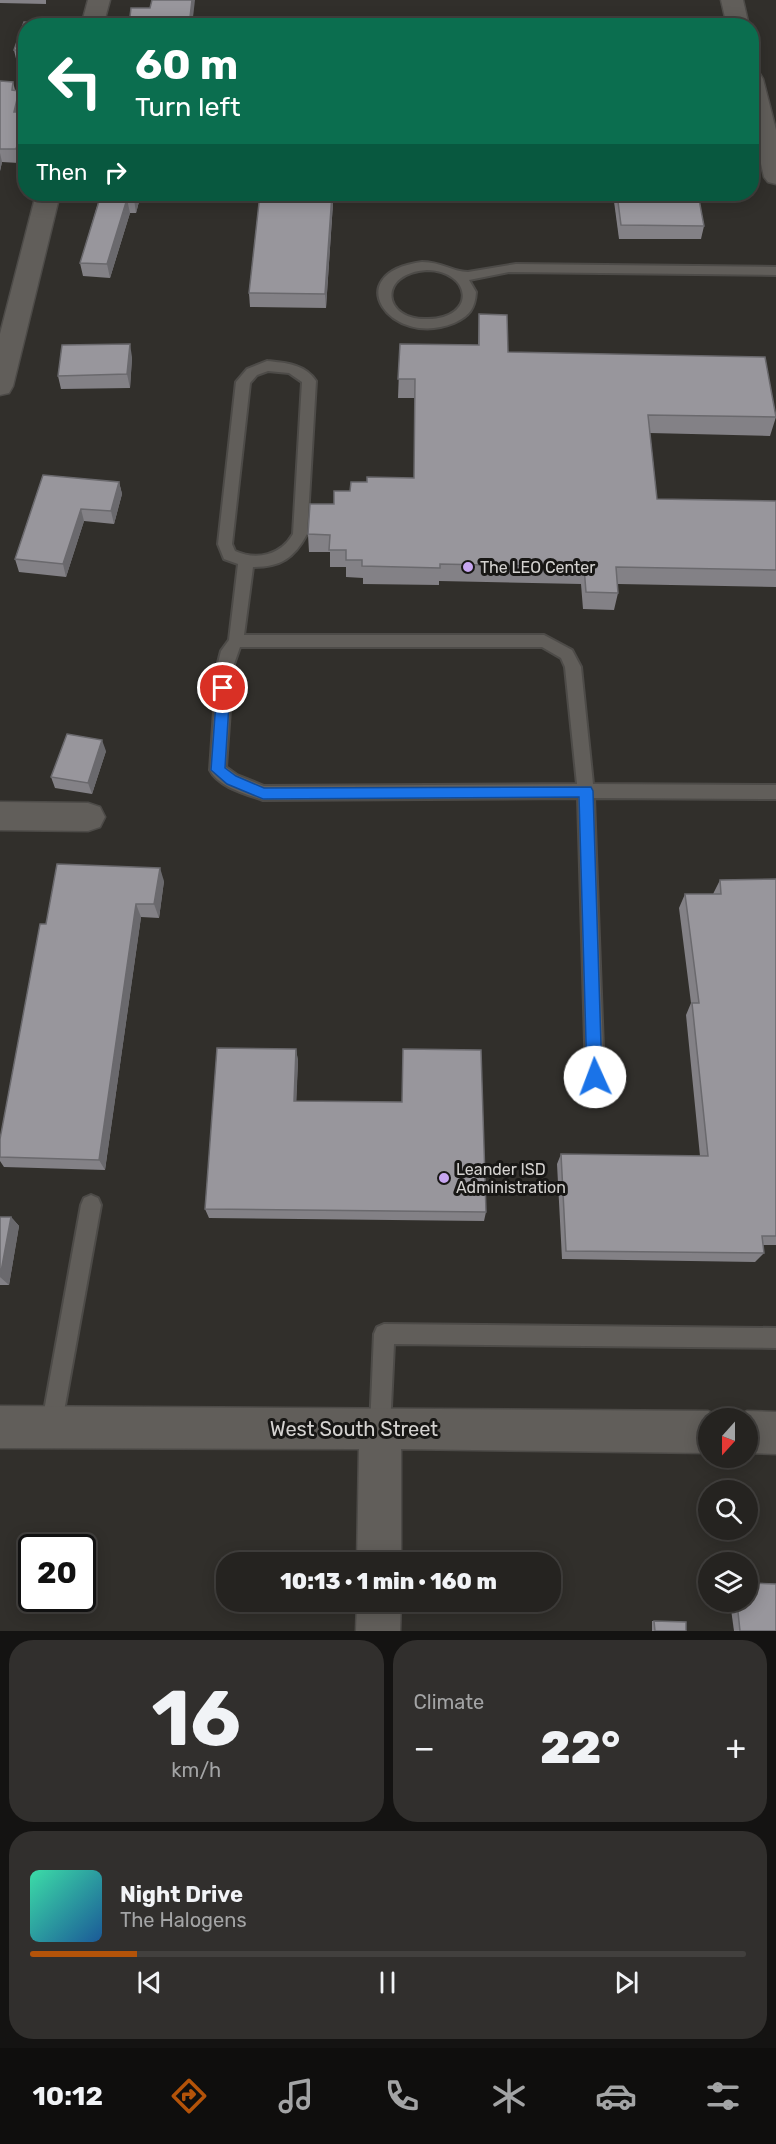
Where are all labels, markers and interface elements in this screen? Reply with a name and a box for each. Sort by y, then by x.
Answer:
text: 60 m [135,40,238,90]
icon: left [36,42,114,120]
text: Turn left [135,91,240,123]
icon: right [99,156,132,189]
text: Then [36,159,87,186]
place label: The LEO Center [480,558,595,577]
marker: The LEO Center [461,560,475,574]
pin [197,662,248,713]
icon: arrive [206,671,239,704]
position arrow [563,1045,627,1109]
place label: Leander ISD Administration [456,1160,566,1197]
marker: Leander ISD Administration [437,1171,451,1185]
north arrow [698,1408,758,1468]
map controls [698,1408,758,1612]
street label: West South Street [270,1417,438,1441]
button: search [698,1480,758,1540]
speed limit sign: 20 [18,1534,96,1612]
button: layers [698,1552,758,1612]
text: 10:13 · 1 min · 160 m [280,1568,497,1595]
text: 16 [151,1672,241,1765]
text: Climate [414,1690,484,1714]
text: 22° [540,1721,620,1774]
text: − [414,1728,435,1767]
text: + [725,1728,746,1767]
text: km/h [171,1758,221,1782]
text: Night Drive [120,1881,243,1908]
text: The Halogens [120,1908,247,1932]
icon: previous [133,1966,166,1999]
icon: pause [371,1966,404,1999]
icon: next [610,1966,643,1999]
icon: directions [168,2075,210,2117]
icon: music [275,2075,317,2117]
icon: phone [381,2075,423,2117]
icon: climate [488,2075,530,2117]
icon: car [595,2075,637,2117]
icon: filters [702,2075,744,2117]
text: 10:12 [32,2080,103,2112]

